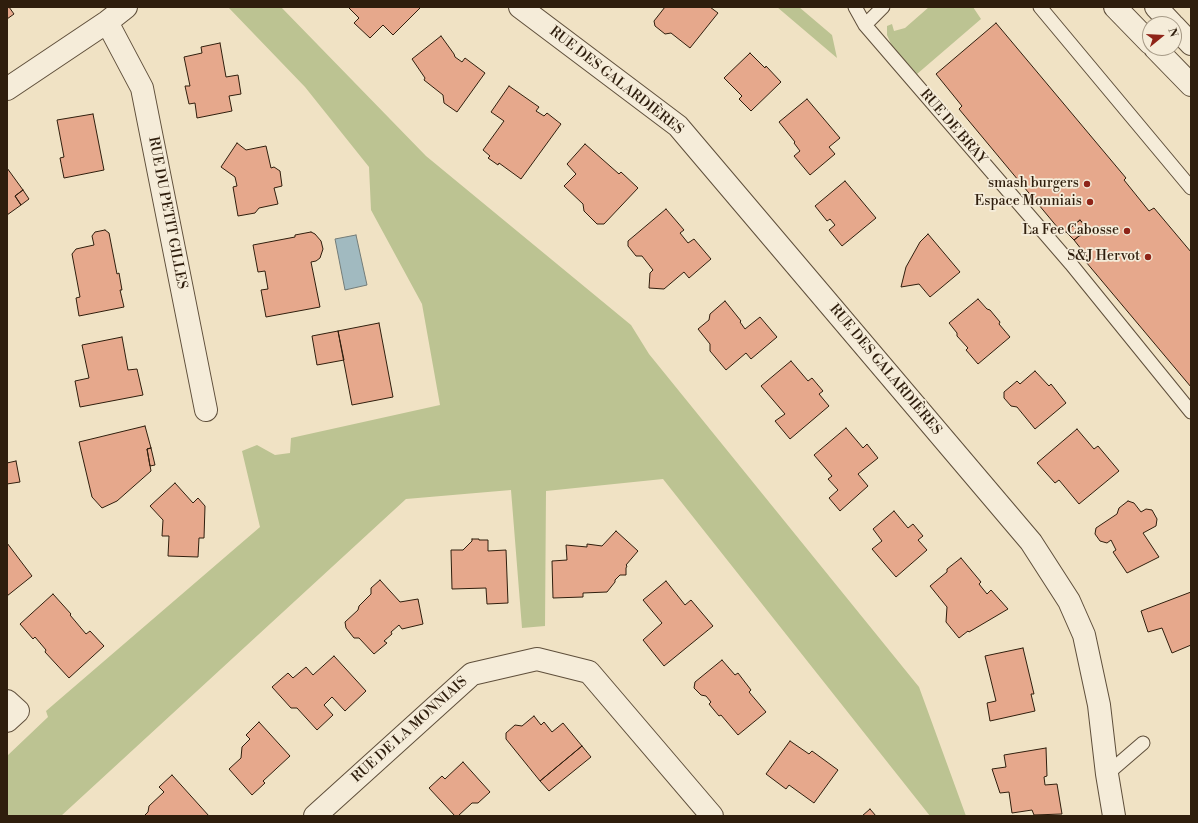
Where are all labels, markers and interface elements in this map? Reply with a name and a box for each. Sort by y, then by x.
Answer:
north arrow [1142,16,1182,56]
street label: RUE DES GALARDIÈRES [546,23,686,139]
text: N [1164,26,1180,39]
street label: RUE DE BRAY [916,86,990,168]
street label: RUE DU PETIT GILLES [144,135,190,291]
place label: smash burgers [988,176,1079,192]
marker: smash burgers [1082,179,1092,189]
place label: Espace Monniais [975,194,1082,210]
marker: Espace Monniais [1085,197,1095,207]
place label: La Fee Cabosse [1023,223,1119,239]
marker: La Fee Cabosse [1122,226,1132,236]
place label: S&J Hervot [1067,249,1140,265]
marker: S&J Hervot [1143,252,1153,262]
street label: RUE DES GALARDIÈRES [825,301,945,439]
street label: RUE DE LA MONNIAIS [349,674,471,786]

